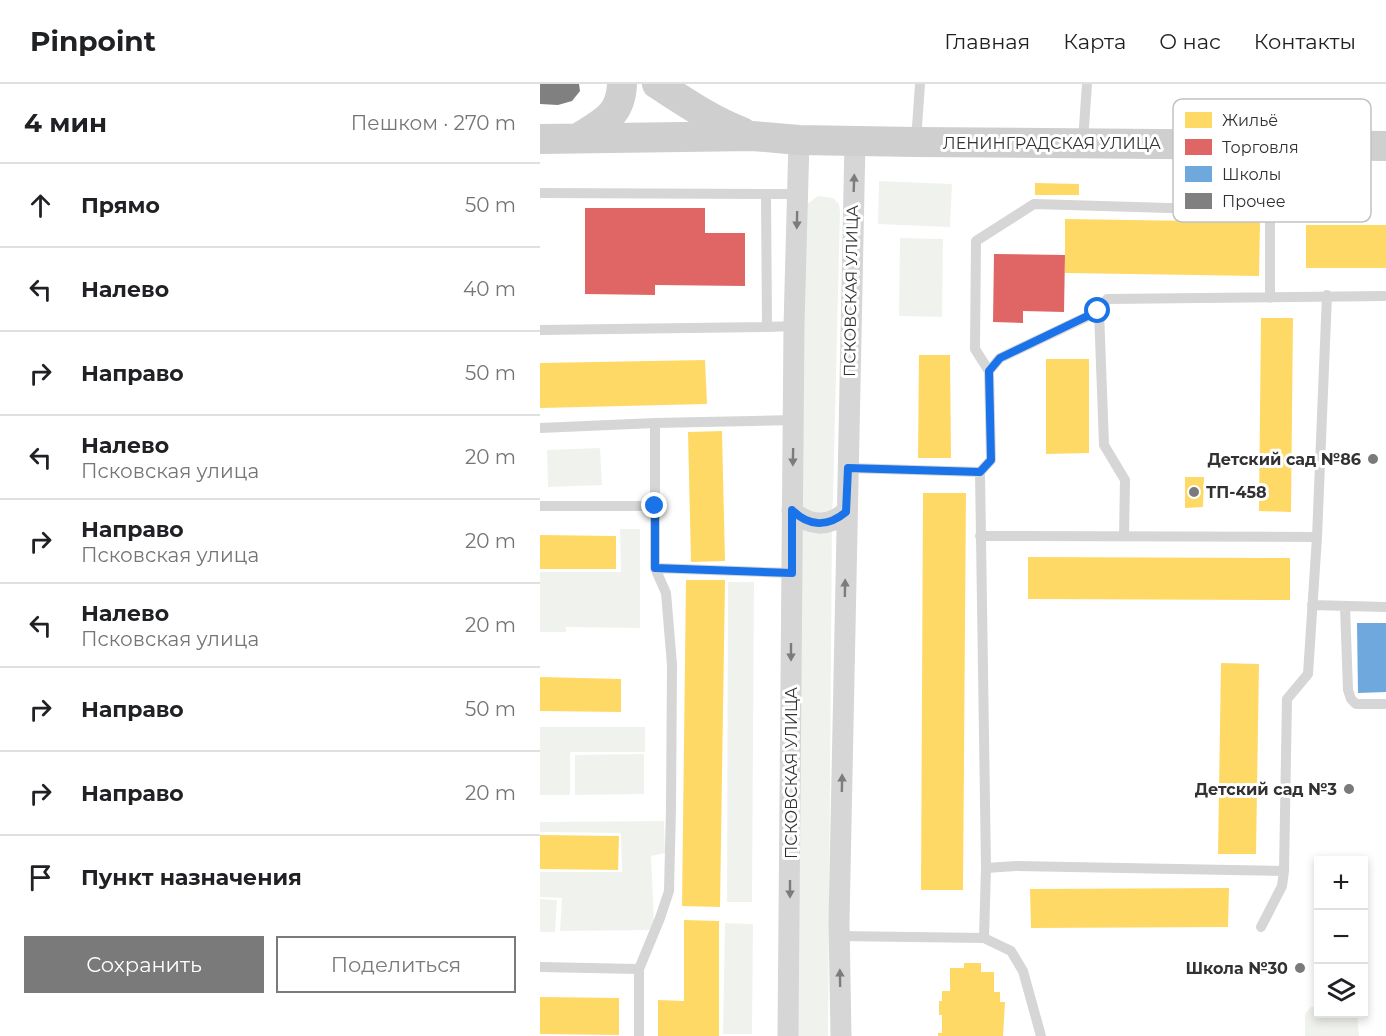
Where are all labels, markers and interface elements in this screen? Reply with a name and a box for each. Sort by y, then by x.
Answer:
text: Pinpoint [30,24,156,58]
text: Главная [944,29,1030,54]
text: Карта [1063,29,1126,54]
text: О нас [1159,29,1221,54]
text: Контакты [1254,29,1356,54]
legend [1173,99,1371,222]
text: 4 мин [24,107,107,139]
text: Пешком · 270 m [351,111,516,135]
text: Жильё [1222,111,1278,130]
street label: ЛЕНИНГРАДСКАЯ УЛИЦА [943,134,1161,153]
text: Торговля [1222,138,1299,157]
text: Школы [1222,165,1281,184]
one-way arrow [849,173,859,192]
icon: ahead [24,189,57,222]
text: Прямо [81,192,160,219]
text: Прочее [1222,192,1286,211]
text: 50 m [465,193,516,217]
street label: ПСКОВСКАЯ УЛИЦА [840,205,862,377]
one-way arrow [792,210,801,229]
icon: left [24,273,57,306]
text: Налево [81,276,169,303]
text: 40 m [463,277,516,301]
route start [1084,297,1110,323]
icon: right [24,357,57,390]
text: Направо [81,360,184,387]
text: 50 m [465,361,516,385]
text: Налево [81,432,169,459]
icon: left [24,441,57,474]
text: 20 m [465,445,516,469]
one-way arrow [788,447,798,466]
place label: Детский сад №86 [1208,450,1361,469]
marker: Детский сад №86 [1366,452,1380,466]
text: Псковская улица [81,459,259,483]
place label: ТП-458 [1206,483,1267,502]
marker: ТП-458 [1187,485,1201,499]
route end [641,492,667,518]
text: Направо [81,516,184,543]
icon: right [24,525,57,558]
text: 20 m [465,529,516,553]
text: Псковская улица [81,543,259,567]
one-way arrow [840,578,850,597]
text: Налево [81,600,169,627]
icon: left [24,609,57,642]
text: 20 m [465,613,516,637]
text: Псковская улица [81,627,259,651]
one-way arrow [786,642,796,661]
street label: ПСКОВСКАЯ УЛИЦА [782,687,801,859]
icon: right [24,693,57,726]
text: Направо [81,696,184,723]
text: 50 m [465,697,516,721]
one-way arrow [837,773,846,792]
icon: right [24,777,57,810]
text: Направо [81,780,184,807]
place label: Детский сад №3 [1195,780,1337,799]
text: 20 m [465,781,516,805]
marker: Детский сад №3 [1342,782,1356,796]
map controls [1314,856,1368,1018]
button: + [1314,856,1368,910]
icon: arrive [24,861,57,894]
text: Пункт назначения [81,864,302,891]
one-way arrow [785,879,795,898]
button: − [1314,910,1368,964]
button: Сохранить [24,936,264,993]
button: Поделиться [276,936,516,993]
place label: Школа №30 [1185,959,1288,978]
marker: Школа №30 [1293,961,1307,975]
button: layers [1314,964,1368,1018]
one-way arrow [835,968,844,987]

